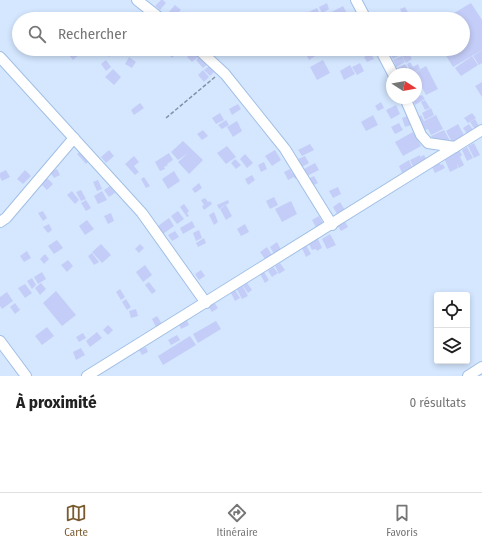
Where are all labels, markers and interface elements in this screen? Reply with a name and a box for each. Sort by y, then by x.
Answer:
search box [12,12,470,56]
icon: search [26,23,48,45]
text: Rechercher [58,25,127,43]
north arrow [386,68,422,104]
map controls [434,292,470,364]
button: locate [434,292,470,328]
button: layers [434,328,470,364]
text: À proximité [16,392,97,413]
text: 0 résultats [409,395,466,410]
tab: Carte [64,502,88,539]
tab: Itinéraire [217,502,258,539]
tab: Favoris [386,502,418,539]

